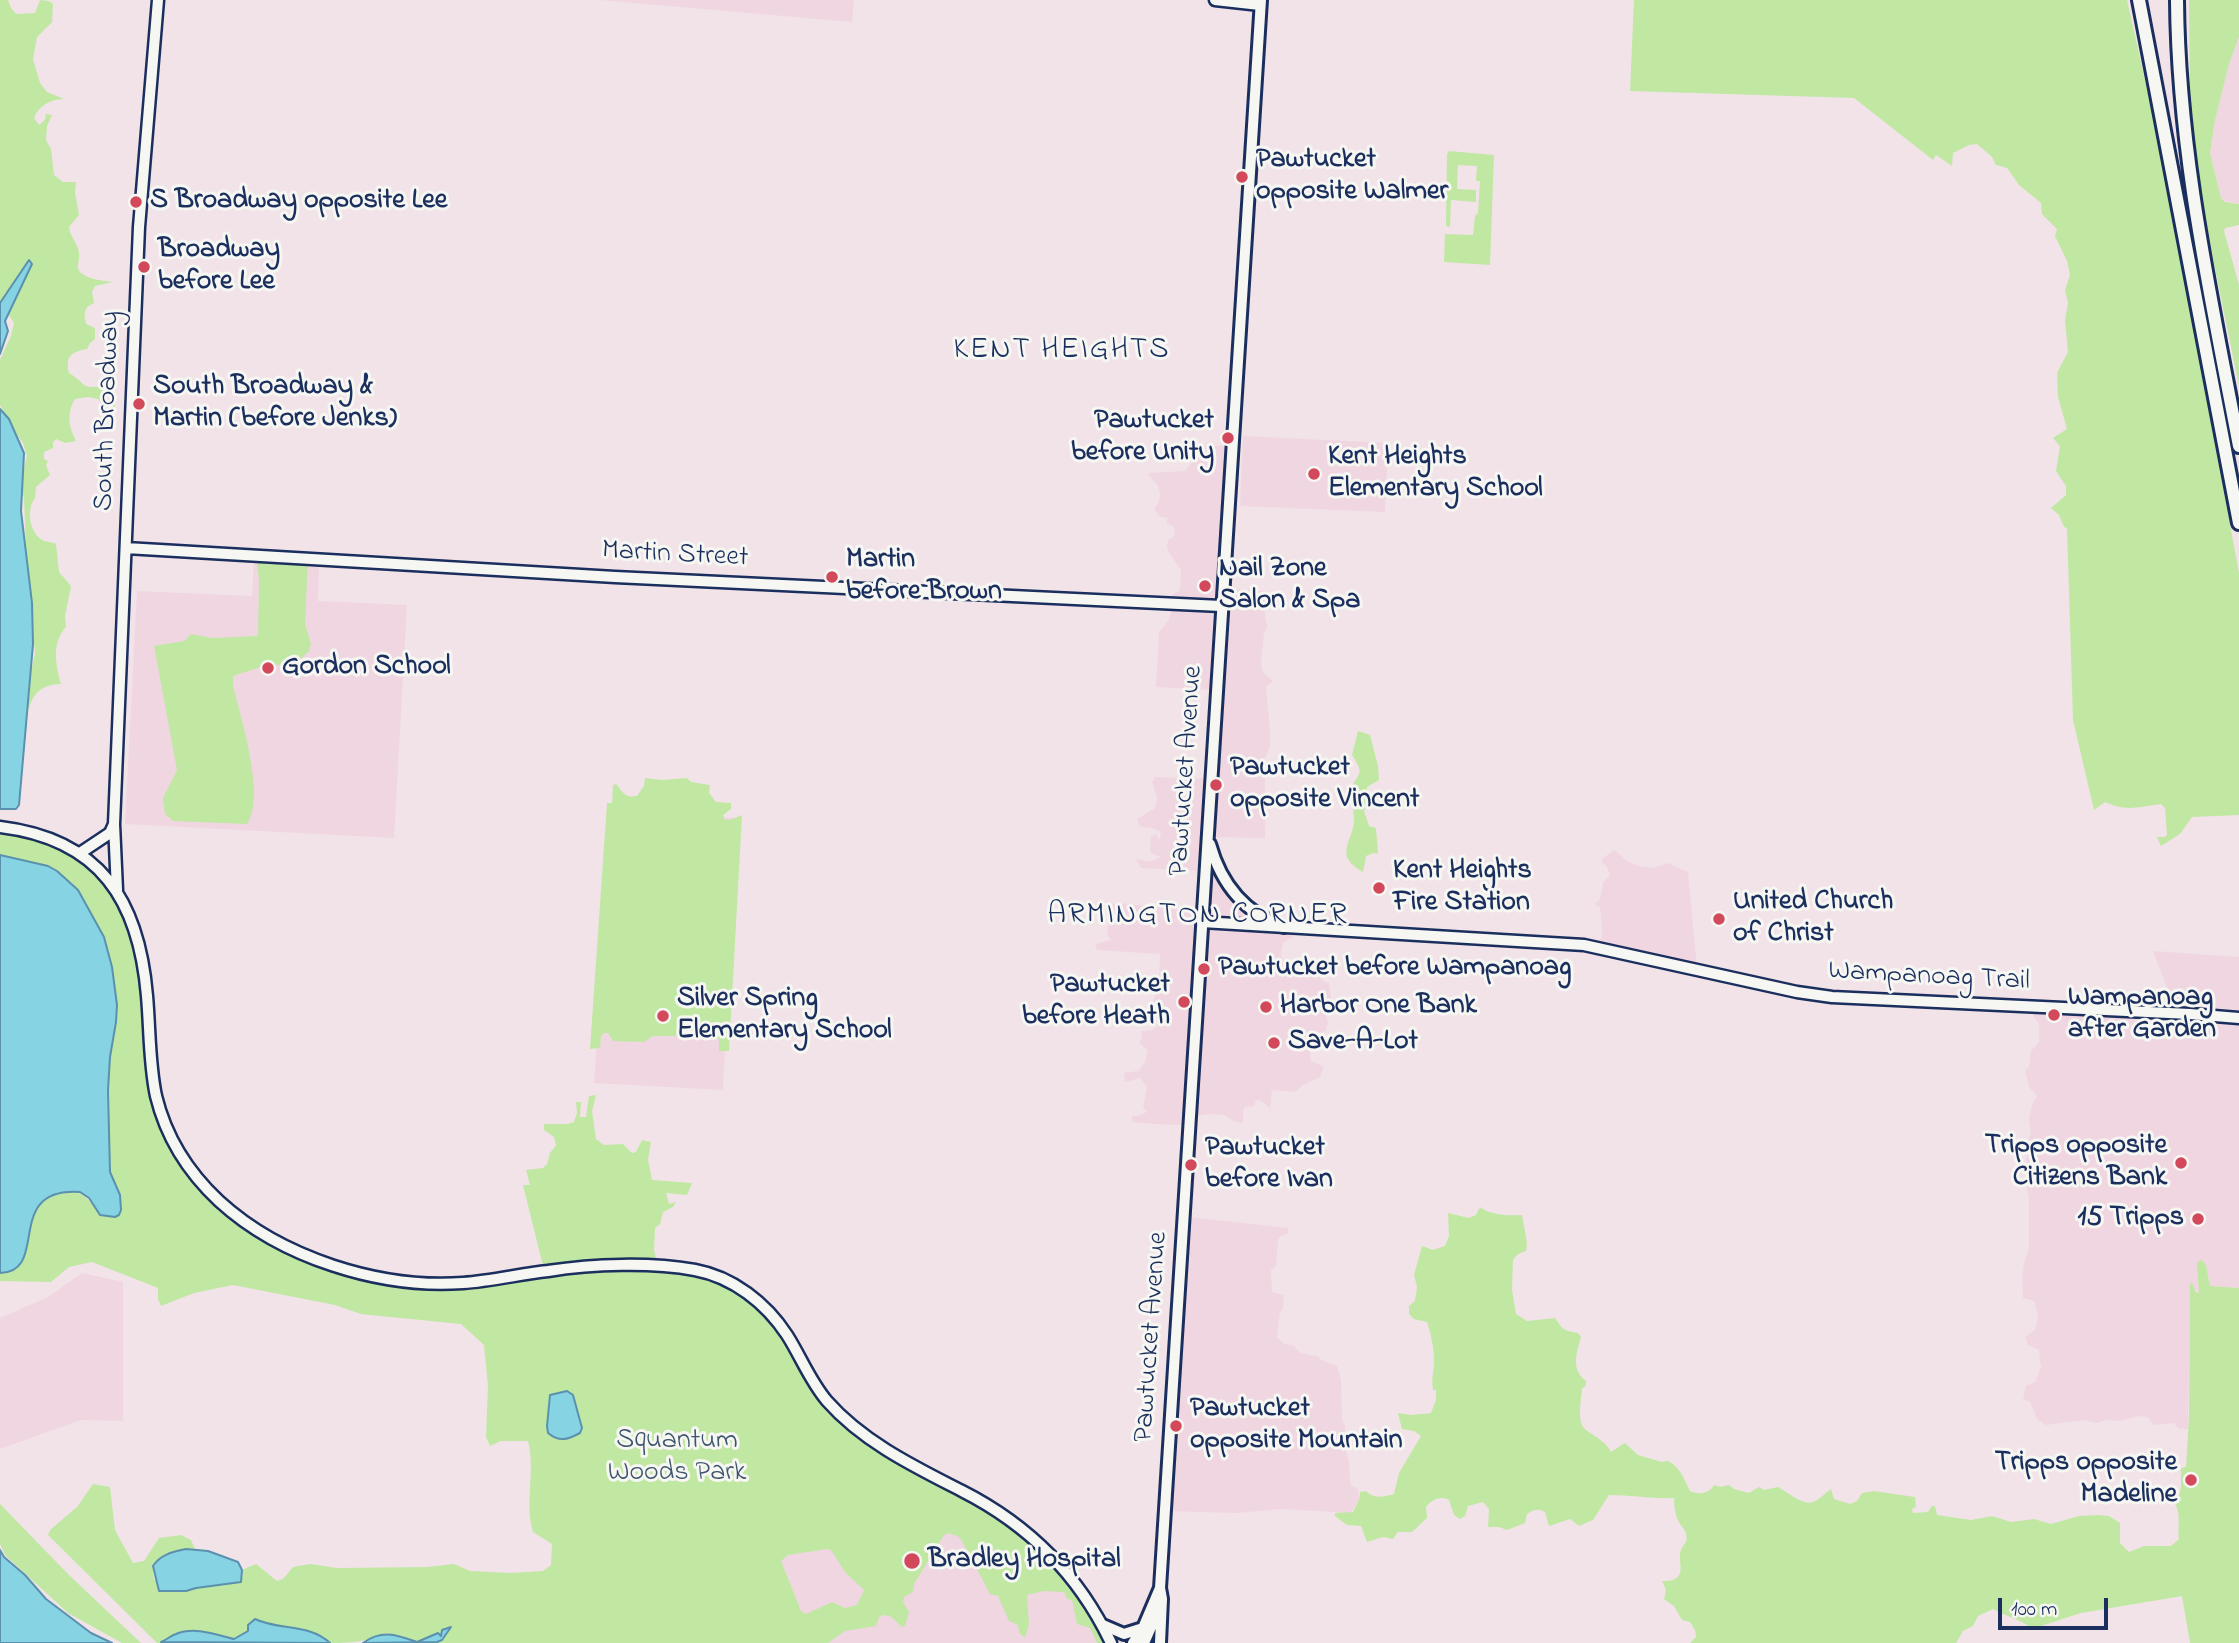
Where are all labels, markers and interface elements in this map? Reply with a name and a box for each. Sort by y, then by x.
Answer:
place label: Pawtucket opposite Walmer [1256,144,1448,210]
marker: Pawtucket opposite Walmer [1234,169,1250,185]
place label: S Broadway opposite Lee [150,185,447,219]
marker: S Broadway opposite Lee [128,194,144,210]
place label: Broadway before Lee [158,234,280,300]
marker: Broadway before Lee [136,259,152,275]
street label: South Broadway [89,310,129,512]
district label: KENT HEIGHTS [955,334,1169,370]
place label: South Broadway & Martin (before Jenks) [153,371,397,437]
marker: South Broadway & Martin (before Jenks) [131,396,147,412]
place label: Pawtucket before Unity [1071,405,1214,471]
marker: Pawtucket before Unity [1220,430,1236,446]
place label: Kent Heights Elementary School [1328,441,1543,507]
marker: Kent Heights Elementary School [1306,466,1322,482]
street label: Martin Street [601,535,749,577]
place label: Martin before Brown [846,544,1002,610]
place label: Nail Zone Salon & Spa [1219,553,1360,619]
marker: Martin before Brown [824,569,840,585]
marker: Nail Zone Salon & Spa [1197,578,1213,594]
place label: Gordon School [282,651,451,685]
marker: Gordon School [260,660,276,676]
street label: Pawtucket Avenue [1164,665,1212,877]
place label: Pawtucket opposite Vincent [1230,752,1419,818]
marker: Pawtucket opposite Vincent [1208,777,1224,793]
place label: Kent Heights Fire Station [1393,855,1532,921]
marker: Kent Heights Fire Station [1371,880,1387,896]
place label: United Church of Christ [1733,886,1893,952]
district label: ARMINGTON CORNER [1049,899,1347,935]
marker: United Church of Christ [1711,911,1727,927]
place label: Pawtucket before Wampanoag [1218,952,1571,986]
street label: Wampanoag Trail [1827,956,2031,1000]
marker: Pawtucket before Wampanoag [1196,961,1212,977]
place label: Pawtucket before Heath [1022,969,1170,1035]
place label: Wampanoag after Garden [2068,982,2216,1048]
place label: Silver Spring Elementary School [677,983,892,1049]
place label: Harbor One Bank [1280,990,1477,1024]
marker: Pawtucket before Heath [1176,994,1192,1010]
marker: Harbor One Bank [1258,999,1274,1015]
marker: Wampanoag after Garden [2046,1007,2062,1023]
marker: Silver Spring Elementary School [655,1008,671,1024]
place label: Save-A-Lot [1288,1026,1418,1060]
marker: Save-A-Lot [1266,1035,1282,1051]
place label: Tripps opposite Citizens Bank [1985,1130,2167,1196]
place label: Pawtucket before Ivan [1205,1132,1333,1198]
marker: Tripps opposite Citizens Bank [2173,1155,2189,1171]
marker: Pawtucket before Ivan [1183,1157,1199,1173]
place label: 15 Tripps [2078,1202,2184,1236]
marker: 15 Tripps [2190,1211,2206,1227]
street label: Pawtucket Avenue [1129,1231,1177,1443]
place label: Pawtucket opposite Mountain [1190,1393,1402,1459]
marker: Pawtucket opposite Mountain [1168,1418,1184,1434]
park label: Squantum Woods Park [608,1425,746,1491]
place label: Tripps opposite Madeline [1995,1447,2177,1513]
marker: Tripps opposite Madeline [2183,1472,2199,1488]
place label: Bradley Hospital [928,1544,1121,1578]
marker: Bradley Hospital [902,1551,922,1571]
scale bar [2001,1584,2111,1628]
text: 100 m [2011,1595,2057,1625]

